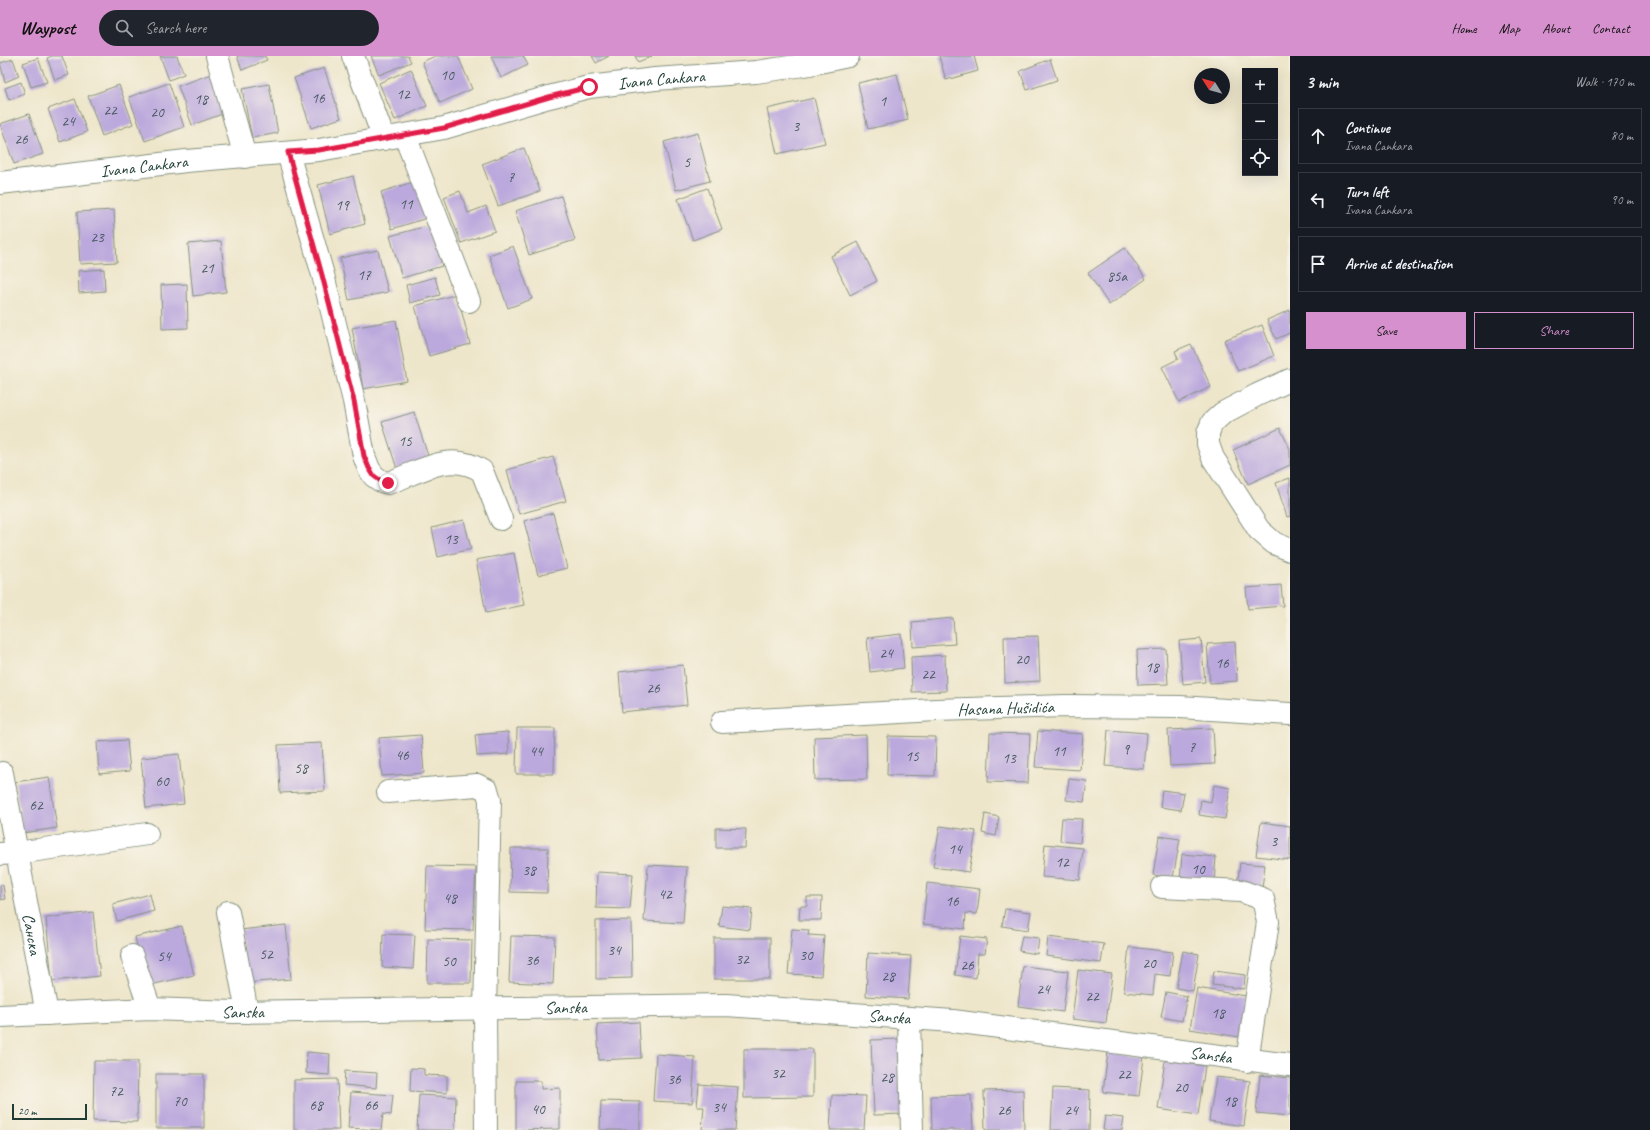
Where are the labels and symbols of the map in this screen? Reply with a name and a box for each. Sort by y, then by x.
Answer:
street label: Ivana Cankara [617,65,707,94]
house number: 10 [440,66,455,85]
north arrow [1194,68,1230,104]
route start [580,78,598,96]
house number: 12 [396,85,411,104]
house number: 16 [311,89,326,108]
house number: 18 [194,90,209,109]
house number: 1 [880,92,888,111]
house number: 22 [103,101,118,120]
house number: 20 [150,103,165,122]
house number: 24 [61,112,76,131]
house number: 3 [793,117,801,136]
house number: 26 [14,130,29,149]
street label: Ivana Cankara [99,150,190,182]
house number: 5 [684,153,692,172]
house number: 7 [508,168,516,187]
house number: 11 [399,195,414,214]
house number: 19 [335,196,350,215]
house number: 23 [90,228,105,247]
house number: 21 [200,259,215,278]
house number: 17 [357,266,372,285]
house number: 85a [1107,267,1128,286]
house number: 15 [398,432,413,451]
route end [379,474,397,492]
house number: 13 [444,530,459,549]
house number: 24 [879,644,894,663]
house number: 20 [1015,650,1030,669]
house number: 16 [1215,654,1230,673]
house number: 18 [1145,658,1160,677]
house number: 22 [921,665,936,684]
house number: 26 [646,679,661,698]
street label: Hasana Hušidića [957,696,1056,720]
house number: 7 [1189,738,1197,757]
house number: 9 [1123,740,1131,759]
house number: 44 [529,742,544,761]
house number: 11 [1052,742,1067,761]
house number: 46 [395,746,410,765]
house number: 15 [905,747,920,766]
house number: 13 [1002,749,1017,768]
house number: 58 [294,759,309,778]
house number: 60 [155,772,170,791]
house number: 62 [29,796,44,815]
house number: 3 [1271,832,1279,851]
house number: 14 [948,840,963,859]
house number: 12 [1055,853,1070,872]
house number: 10 [1191,860,1206,879]
house number: 38 [522,861,537,880]
house number: 42 [658,885,673,904]
house number: 48 [443,889,458,908]
house number: 16 [945,892,960,911]
street label: Санска [18,912,46,958]
house number: 34 [607,941,622,960]
house number: 52 [259,945,274,964]
house number: 30 [799,946,814,965]
house number: 54 [157,947,172,966]
house number: 32 [735,950,750,969]
house number: 36 [525,951,540,970]
house number: 50 [442,952,457,971]
house number: 20 [1142,954,1157,973]
house number: 26 [960,956,975,975]
house number: 28 [881,967,896,986]
house number: 24 [1036,980,1051,999]
house number: 22 [1085,987,1100,1006]
street label: Sanska [545,996,588,1018]
street label: Sanska [221,1001,265,1023]
house number: 18 [1211,1004,1226,1023]
street label: Sanska [868,1005,912,1029]
street label: Sanska [1189,1042,1234,1068]
house number: 32 [771,1064,786,1083]
house number: 22 [1117,1065,1132,1084]
house number: 28 [880,1068,895,1087]
house number: 36 [667,1070,682,1089]
house number: 20 [1174,1078,1189,1097]
house number: 72 [109,1082,124,1101]
house number: 70 [173,1092,188,1111]
house number: 18 [1223,1092,1238,1111]
house number: 68 [309,1096,324,1115]
house number: 66 [364,1096,379,1115]
house number: 34 [712,1098,727,1117]
house number: 40 [531,1100,546,1119]
house number: 26 [997,1101,1012,1120]
house number: 24 [1064,1101,1079,1120]
scale bar [12,1102,87,1121]

